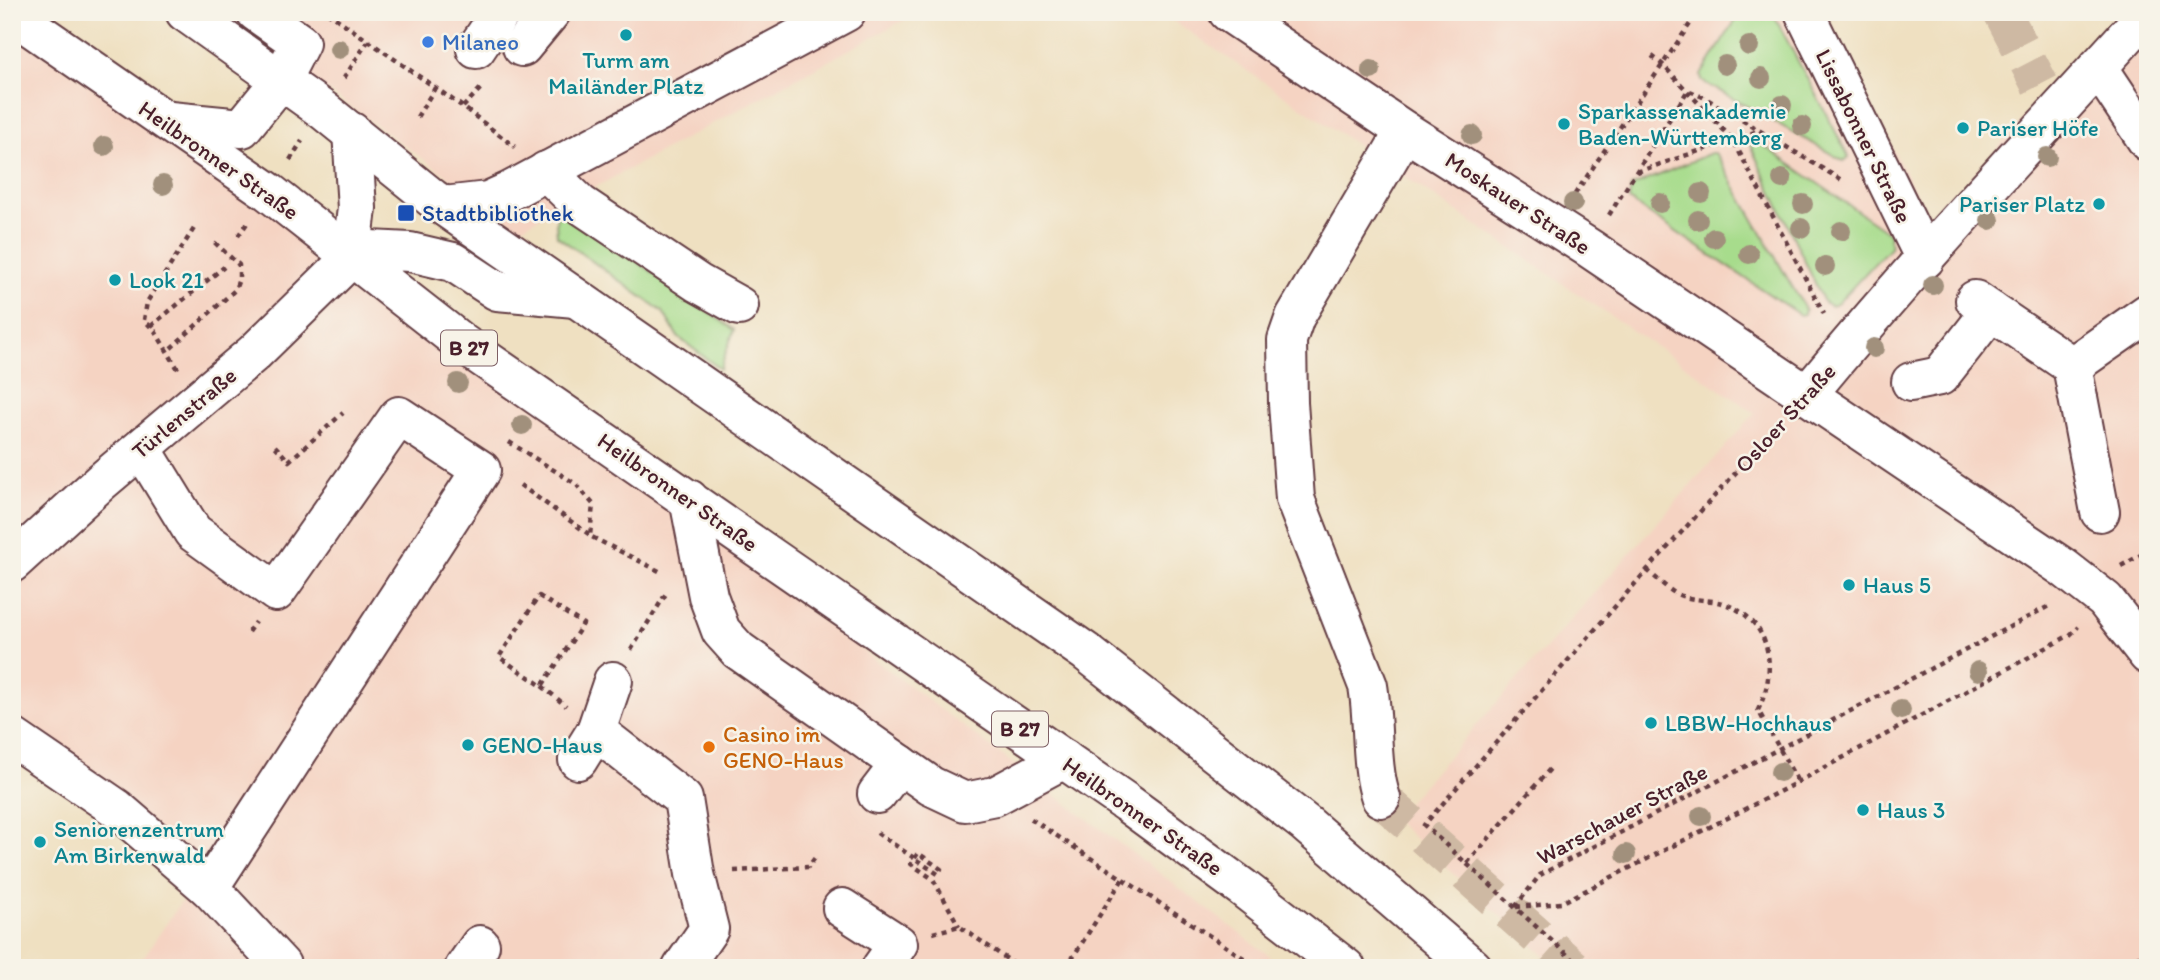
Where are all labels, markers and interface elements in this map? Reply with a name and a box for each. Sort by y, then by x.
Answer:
marker: Turm am Mailänder Platz [618,27,634,43]
place label: Milaneo [442,28,519,56]
marker: Milaneo [420,34,436,50]
street label: Lissabonner Straße [1810,44,1918,228]
place label: Turm am Mailänder Platz [548,46,704,100]
street label: Heilbronner Straße [133,94,305,226]
place label: Sparkassenakademie Baden-Württemberg [1578,97,1786,151]
place label: Pariser Höfe [1977,114,2099,142]
marker: Sparkassenakademie Baden-Württemberg [1556,116,1572,132]
marker: Pariser Höfe [1955,120,1971,136]
street label: Moskauer Straße [1440,146,1596,260]
place label: Pariser Platz [1959,190,2085,218]
marker: Pariser Platz [2091,196,2107,212]
place label: Stadtbibliothek [422,199,574,227]
marker: Stadtbibliothek [396,203,416,223]
place label: Look 21 [129,266,204,294]
marker: Look 21 [107,272,123,288]
road number: B 27 [441,330,497,366]
street label: Osloer Straße [1729,357,1841,479]
street label: Türlenstraße [126,361,242,465]
street label: Heilbronner Straße [592,426,764,558]
place label: Haus 5 [1863,571,1931,599]
marker: Haus 5 [1841,577,1857,593]
place label: LBBW-Hochhaus [1665,709,1832,737]
road number: B 27 [992,712,1048,746]
marker: LBBW-Hochhaus [1643,715,1659,731]
place label: Casino im GENO-Haus [723,720,844,774]
place label: GENO-Haus [482,731,603,759]
marker: GENO-Haus [460,737,476,753]
marker: Casino im GENO-Haus [701,739,717,755]
street label: Heilbronner Straße [1057,750,1229,882]
street label: Warschauer Straße [1532,757,1712,871]
place label: Haus 3 [1877,796,1945,824]
marker: Haus 3 [1855,802,1871,818]
place label: Seniorenzentrum Am Birkenwald [54,815,225,869]
marker: Seniorenzentrum Am Birkenwald [32,834,48,850]

